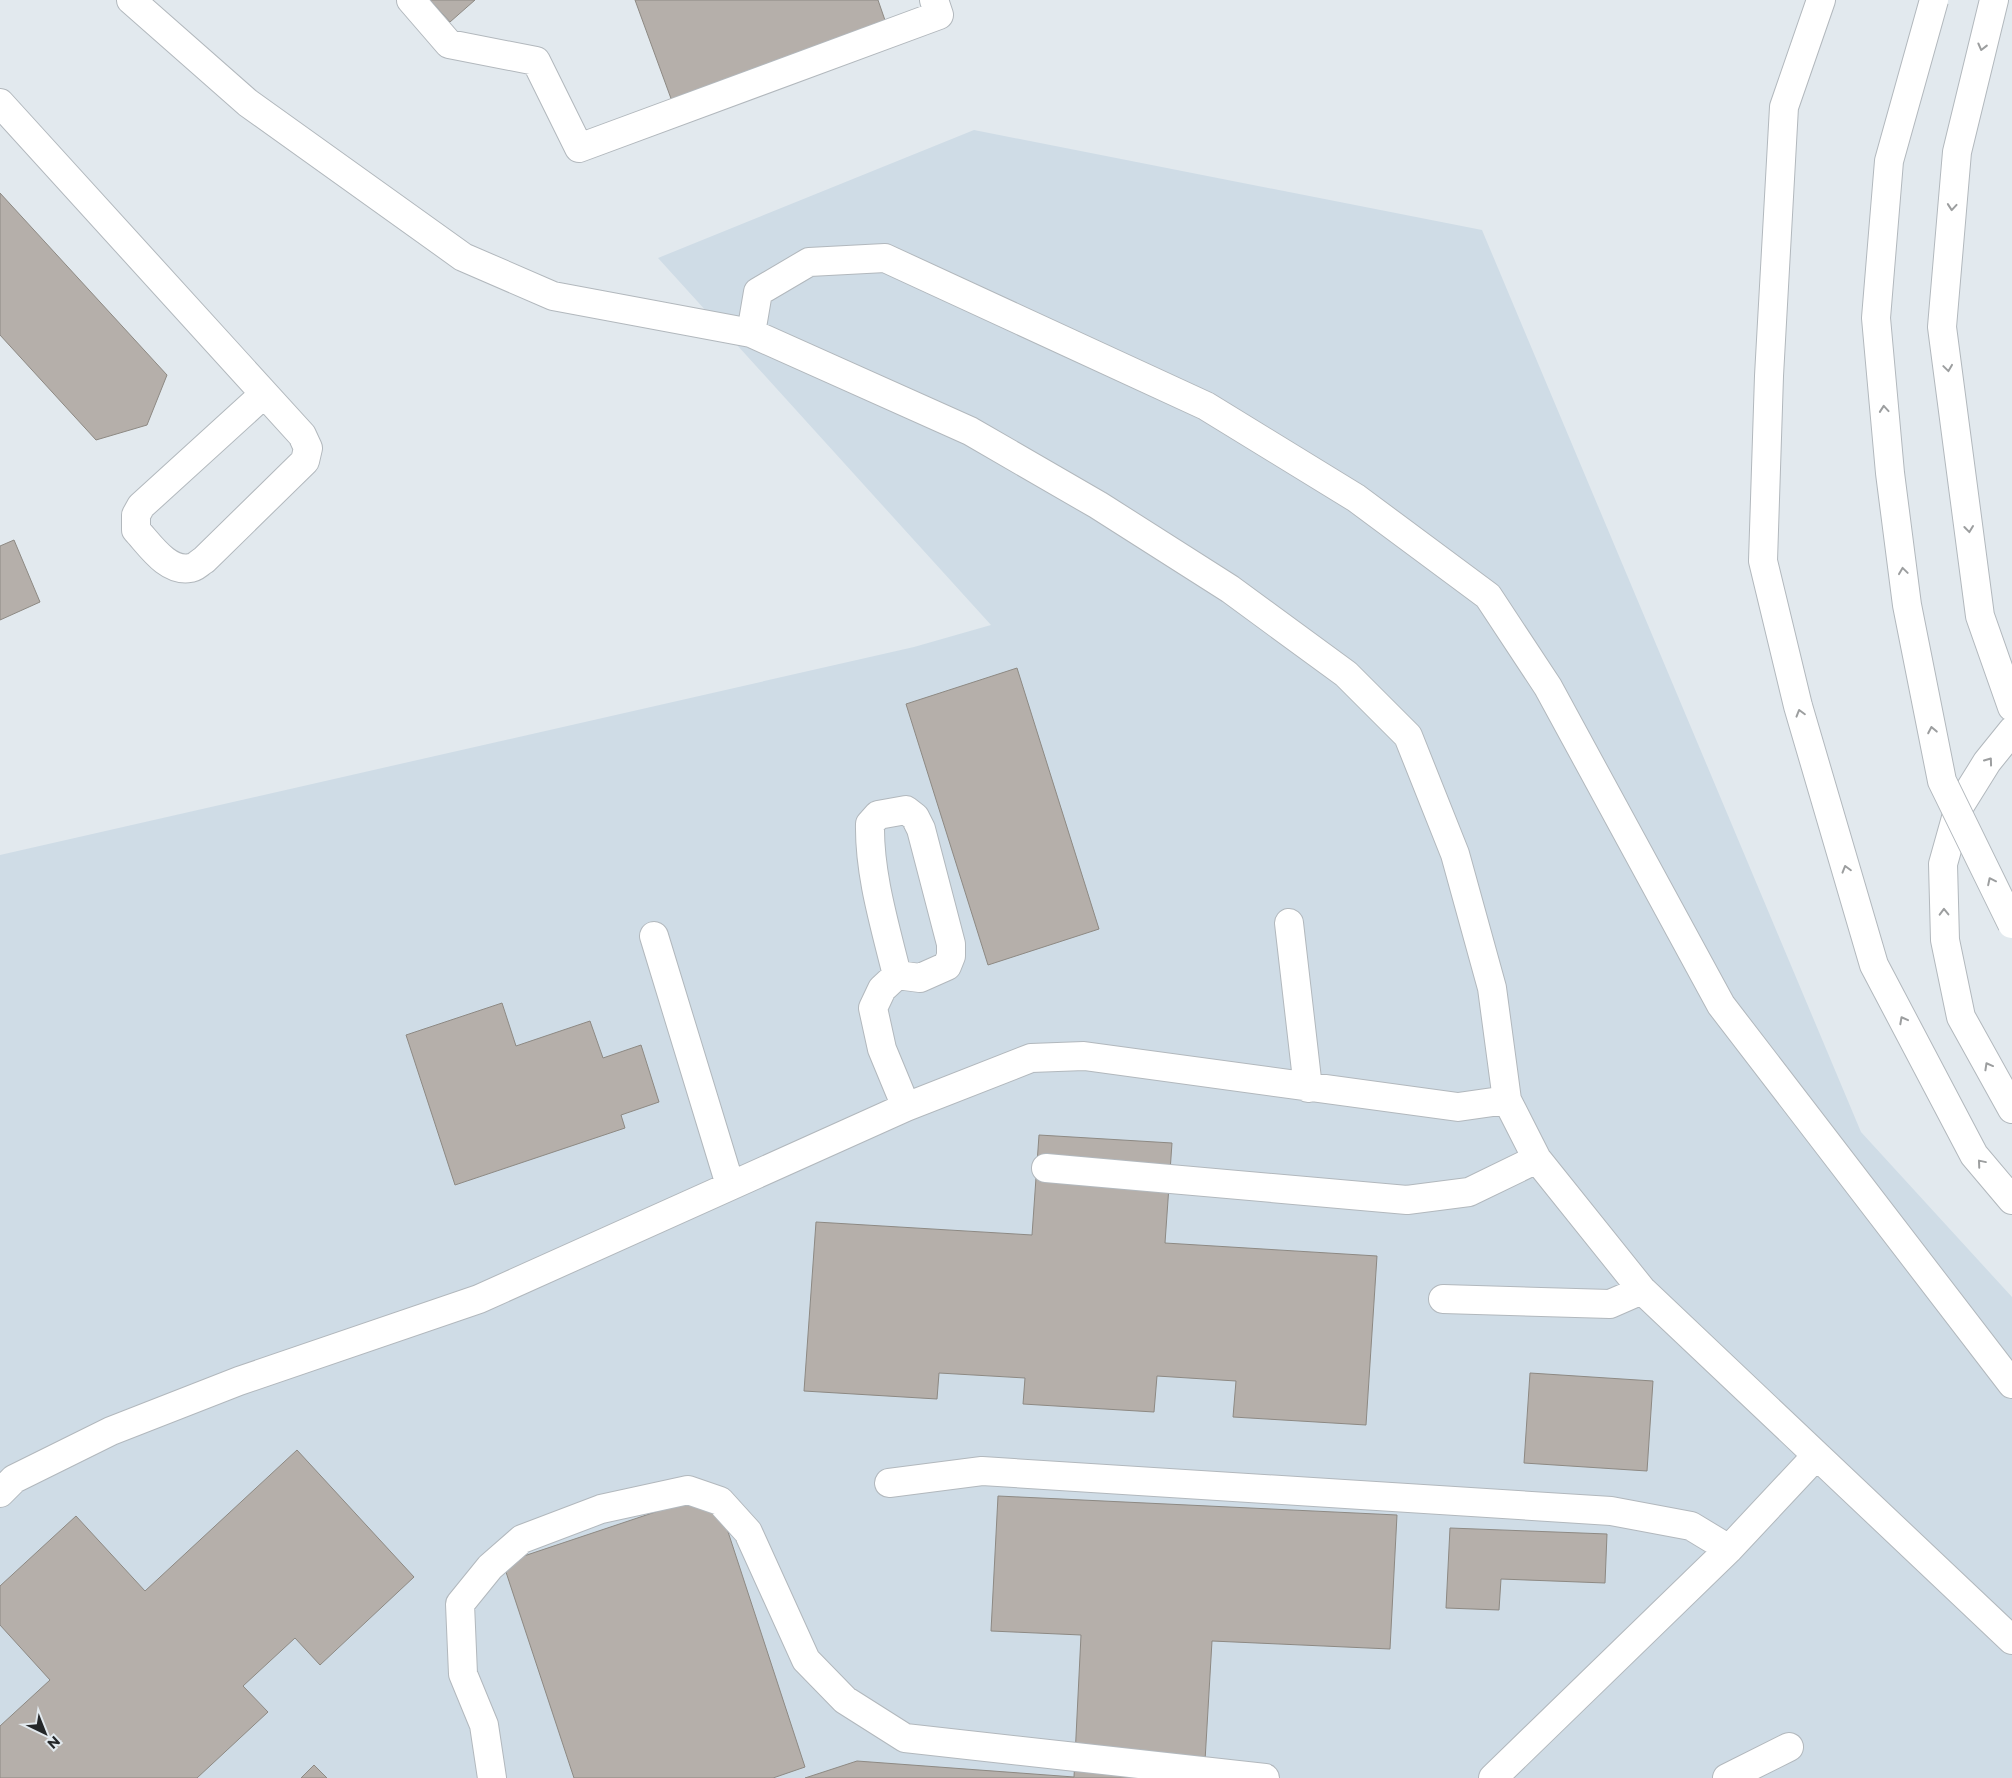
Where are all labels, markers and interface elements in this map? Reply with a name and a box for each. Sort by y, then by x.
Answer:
one-way arrow [1977,43,1988,52]
one-way arrow [1947,203,1958,211]
one-way arrow [1942,365,1953,373]
one-way arrow [1879,405,1890,413]
one-way arrow [1963,526,1974,534]
one-way arrow [1898,566,1908,575]
one-way arrow [1796,709,1806,718]
one-way arrow [1927,726,1938,735]
one-way arrow [1983,757,1992,767]
one-way arrow [1841,865,1851,874]
one-way arrow [1986,877,1997,886]
one-way arrow [1939,908,1950,916]
one-way arrow [1899,1016,1909,1025]
one-way arrow [1985,1063,1995,1072]
one-way arrow [1977,1159,1986,1168]
north arrow [20,1708,70,1758]
text: N [44,1732,64,1753]

